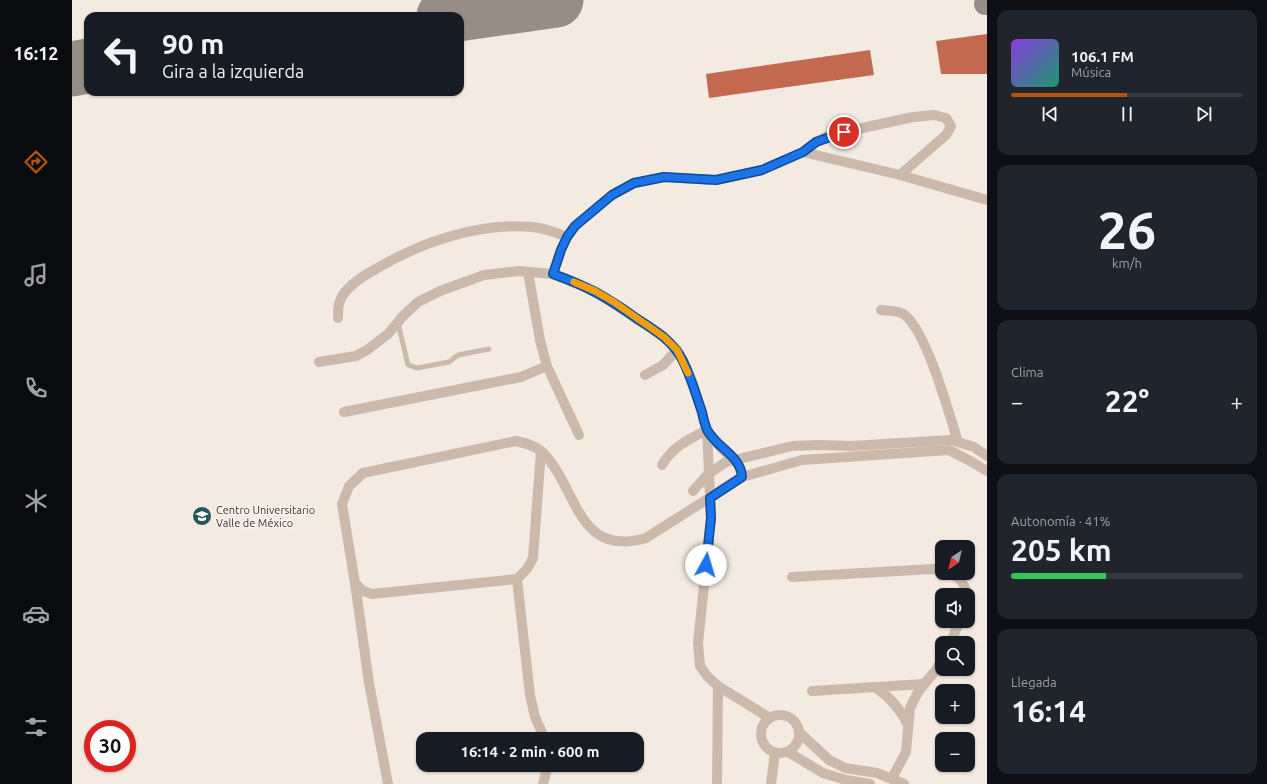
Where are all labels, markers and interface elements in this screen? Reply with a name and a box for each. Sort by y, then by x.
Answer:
icon: left [96,28,148,80]
text: 90 m [162,28,224,59]
text: 16:12 [13,43,59,63]
text: 106.1 FM [1071,48,1134,65]
text: Gira a la izquierda [162,61,304,81]
text: Música [1071,65,1111,79]
icon: previous [1039,103,1061,125]
icon: pause [1116,103,1138,125]
icon: next [1193,103,1215,125]
pin [827,115,861,149]
icon: arrive [833,121,855,143]
icon: directions [22,148,50,176]
text: 26 [1098,201,1156,259]
text: km/h [1112,256,1142,270]
icon: music [22,261,50,289]
text: Clima [1011,365,1043,379]
icon: phone [22,374,50,402]
text: 22° [1105,384,1149,418]
text: − [1011,389,1023,414]
text: + [1231,389,1243,414]
icon: climate [22,487,50,515]
place label: Centro Universitario Valle de México [216,504,315,529]
school or university icon: Centro Universitario Valle de México [191,505,213,527]
text: Autonomía · 41% [1011,514,1110,528]
text: 205 km [1011,533,1112,567]
north arrow [935,540,975,580]
map controls [935,540,975,772]
position arrow [685,544,727,586]
button: sound [935,588,975,628]
icon: car [22,600,50,628]
button: search [935,636,975,676]
text: Llegada [1011,675,1057,689]
button: + [935,684,975,724]
text: 16:14 [1011,694,1086,728]
icon: filters [22,713,50,741]
speed limit sign: 30 [84,720,136,772]
button: − [935,732,975,772]
text: 16:14 · 2 min · 600 m [461,743,599,760]

